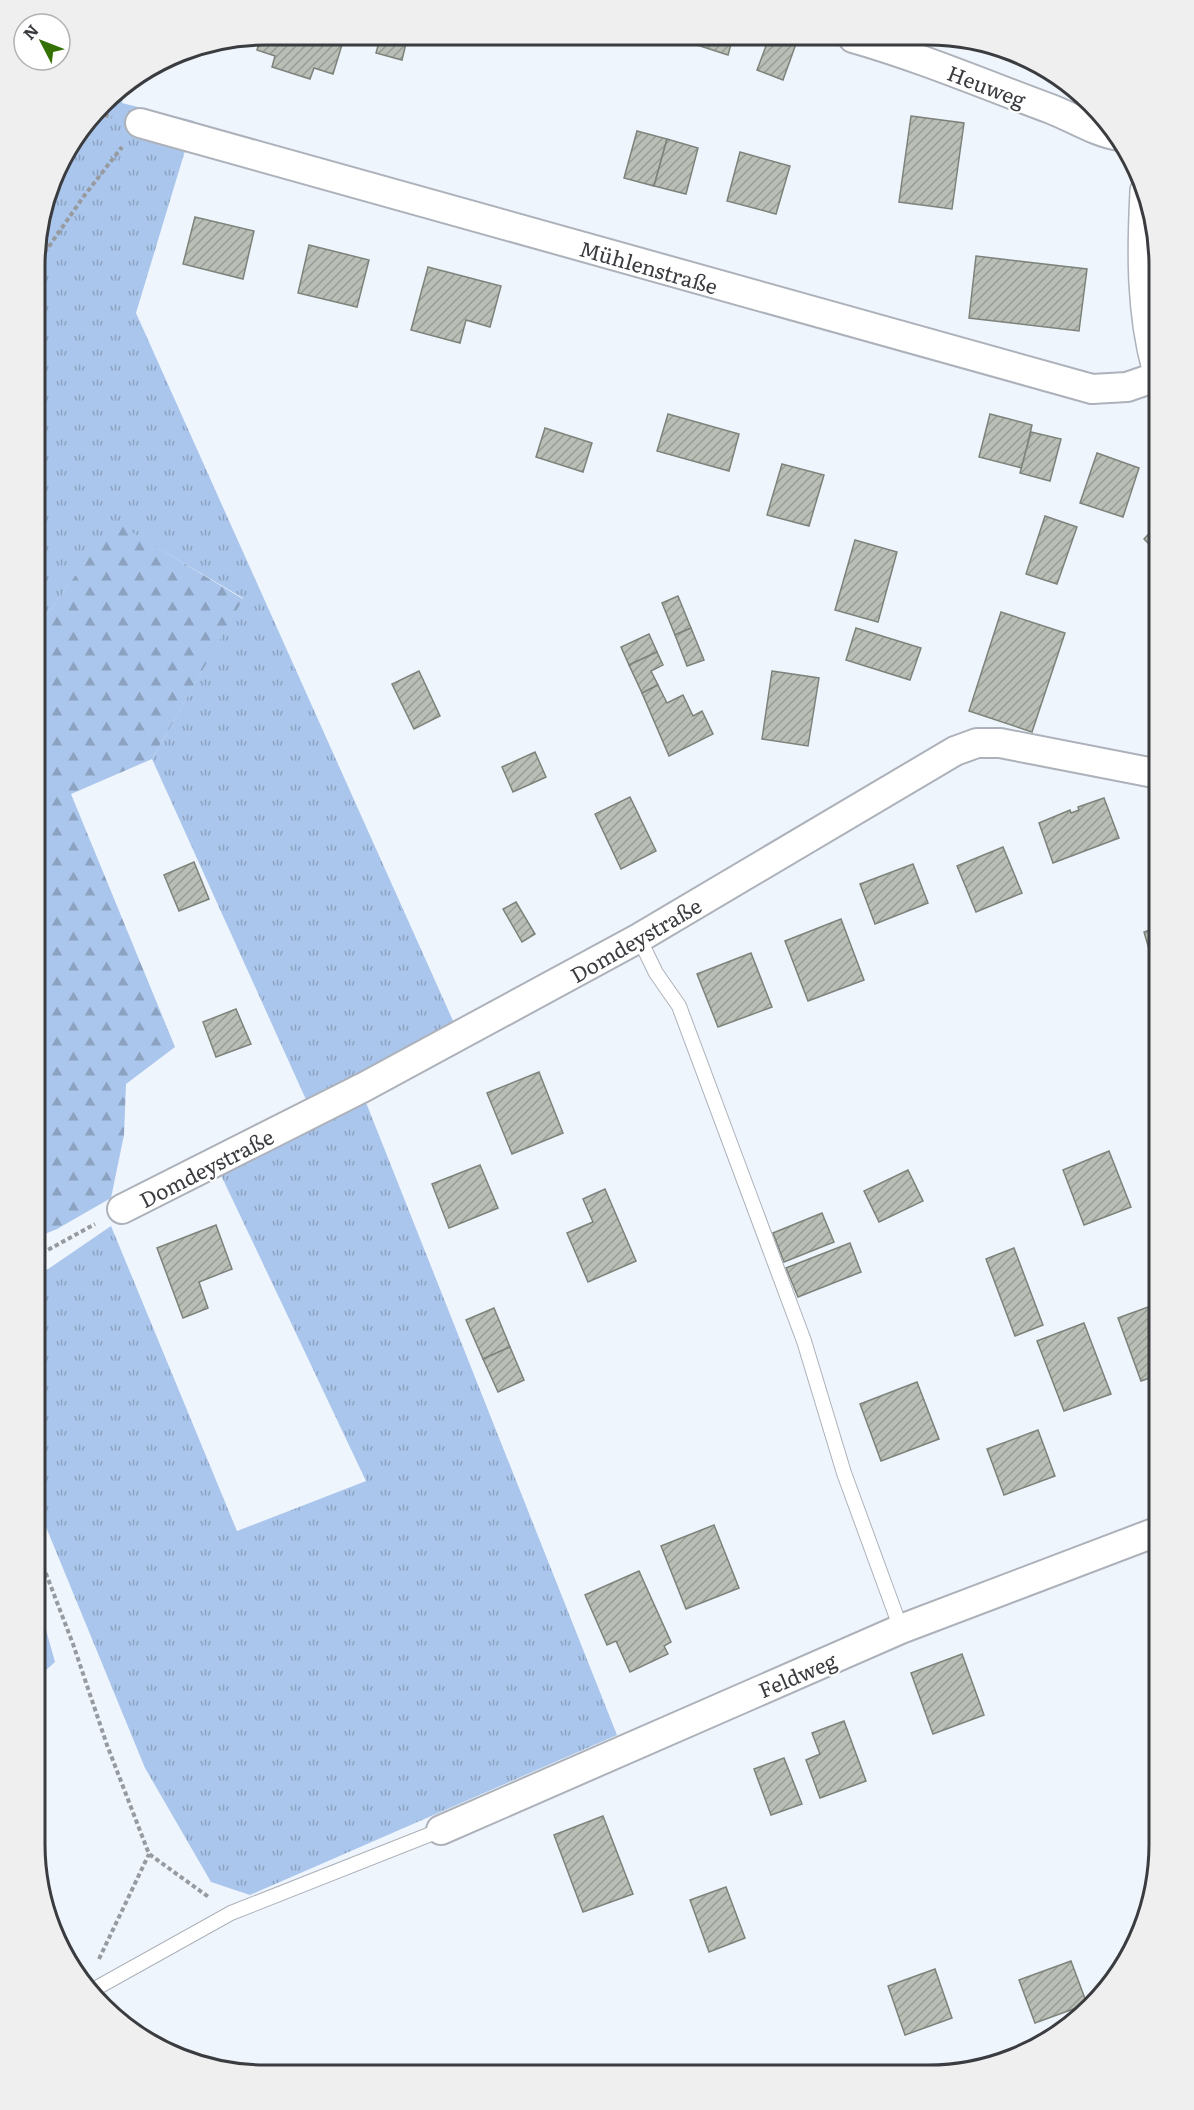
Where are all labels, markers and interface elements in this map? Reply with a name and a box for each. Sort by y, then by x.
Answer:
north arrow [12,12,72,72]
text: N [17,18,44,44]
street label: Heuweg [943,56,1031,114]
street label: Mühlenstraße [576,231,722,301]
street label: Domdeystraße [564,889,706,989]
street label: Domdeystraße [134,1120,279,1214]
street label: Feldweg [753,1644,841,1704]

